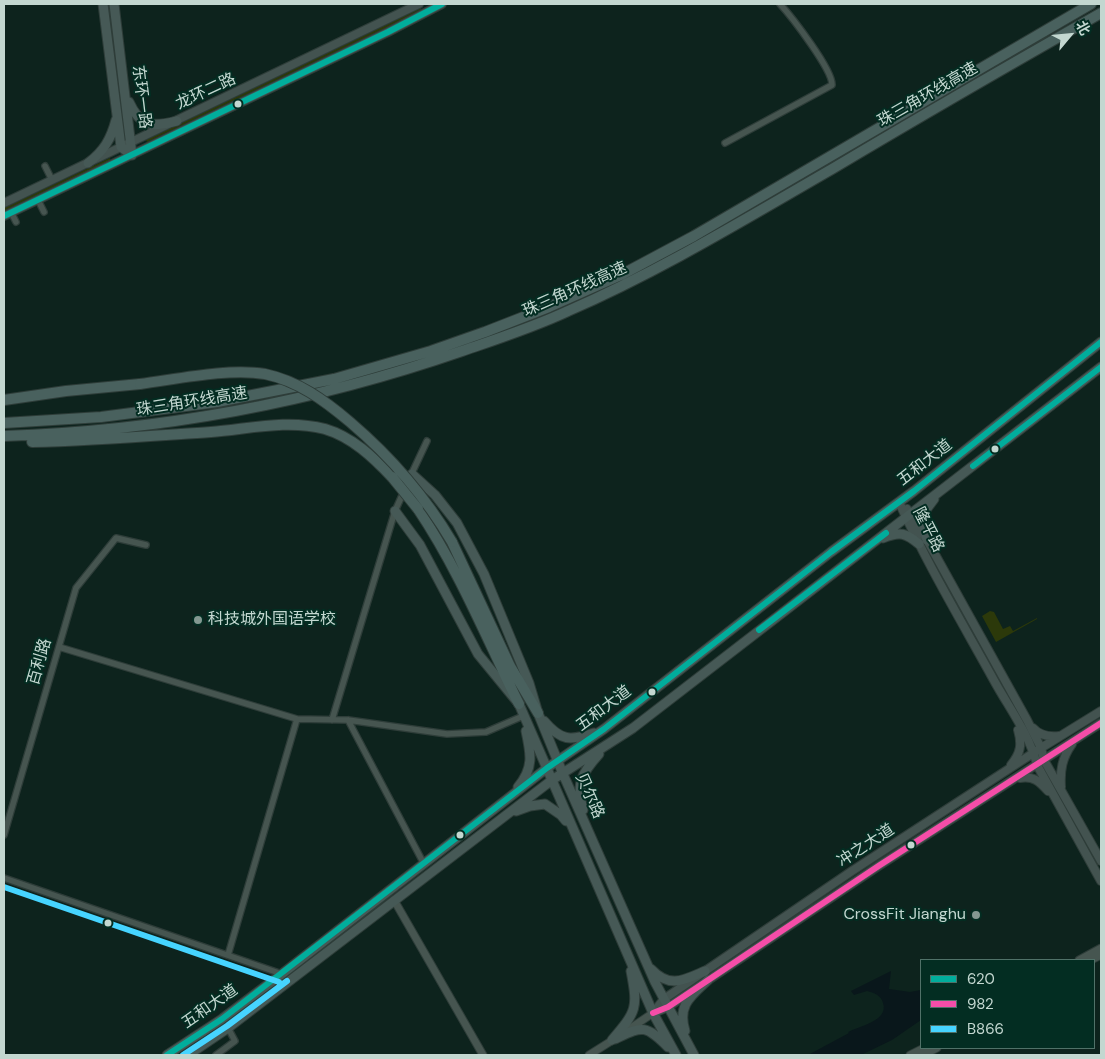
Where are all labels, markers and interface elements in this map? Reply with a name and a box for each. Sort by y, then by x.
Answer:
north arrow [1045,10,1095,60]
text: 北 [1072,18,1094,38]
street label: 珠三角环线高速 [875,59,981,131]
street label: 东环一路 [128,64,154,130]
street label: 龙环二路 [173,70,239,114]
unlabelled marker [233,99,243,109]
street label: 珠三角环线高速 [520,258,630,322]
street label: 珠三角环线高速 [135,384,249,420]
street label: 五和大道 [894,436,956,490]
unlabelled marker [990,444,1000,454]
street label: 隆平路 [909,504,947,556]
place label: 科技城外国语学校 [208,610,336,630]
marker: 科技城外国语学校 [192,614,204,626]
street label: 百利路 [24,636,56,688]
street label: 五和大道 [573,682,635,736]
unlabelled marker [647,687,657,697]
street label: 贝尔路 [570,770,608,822]
street label: 冲之大道 [834,821,898,871]
unlabelled marker [455,830,465,840]
unlabelled marker [906,840,916,850]
place label: CrossFit Jianghu [843,905,966,925]
marker: CrossFit Jianghu [970,909,982,921]
unlabelled marker [103,918,113,928]
legend [920,959,1095,1049]
text: 620 [967,969,995,989]
street label: 五和大道 [178,981,242,1033]
text: 982 [967,994,994,1014]
text: B866 [967,1019,1004,1039]

